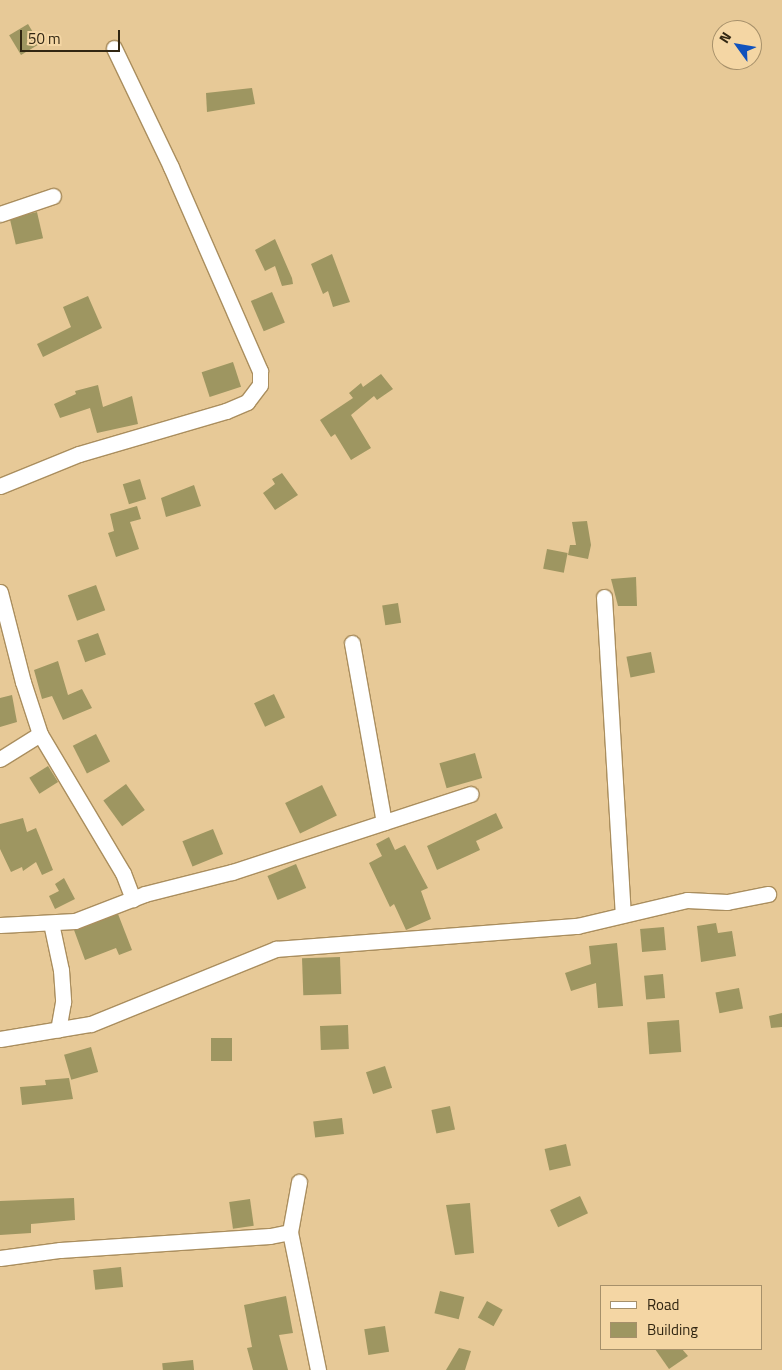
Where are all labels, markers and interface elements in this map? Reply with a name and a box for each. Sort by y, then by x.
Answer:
scale bar [22,20,122,52]
north arrow [712,20,762,70]
text: 50 m [28,27,61,50]
text: N [713,28,736,47]
legend [600,1285,762,1350]
text: Road [647,1293,679,1316]
text: Building [647,1318,698,1341]

